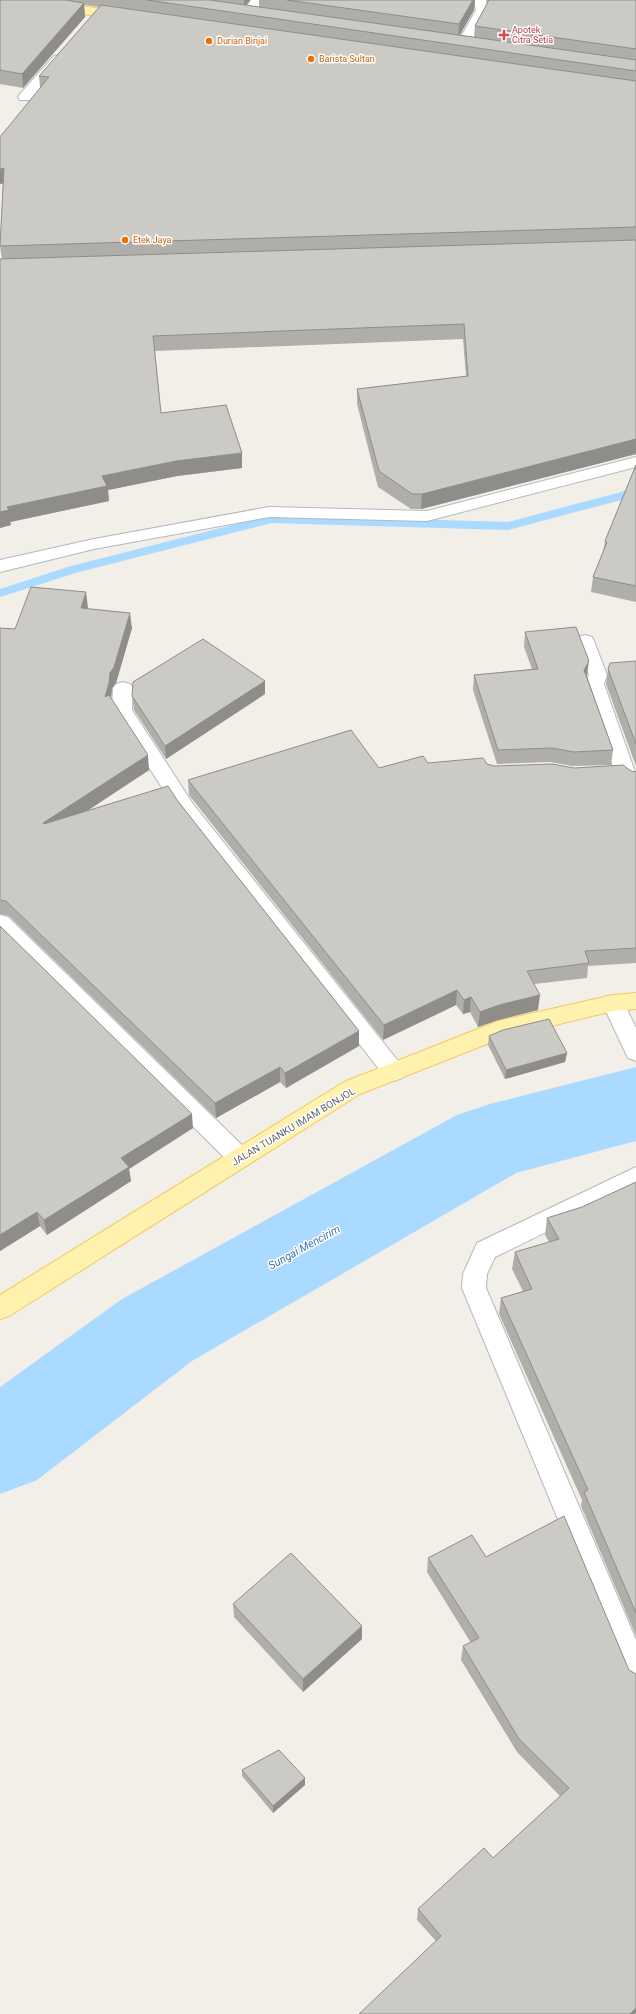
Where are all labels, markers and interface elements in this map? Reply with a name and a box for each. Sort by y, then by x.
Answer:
place label: Apotek Citra Setia [512,25,553,45]
marker: Apotek Citra Setia [499,30,509,40]
marker: Durian Binjai [204,36,214,46]
place label: Durian Binjai [217,36,267,46]
marker: Barista Sultan [306,54,316,64]
place label: Barista Sultan [319,54,375,64]
marker: Etek Jaya [120,235,130,245]
place label: Etek Jaya [133,235,172,245]
street label: JALAN TUANKU IMAM BONJOL [230,1085,357,1168]
water label: Sungai Mencirim [266,1222,342,1272]

